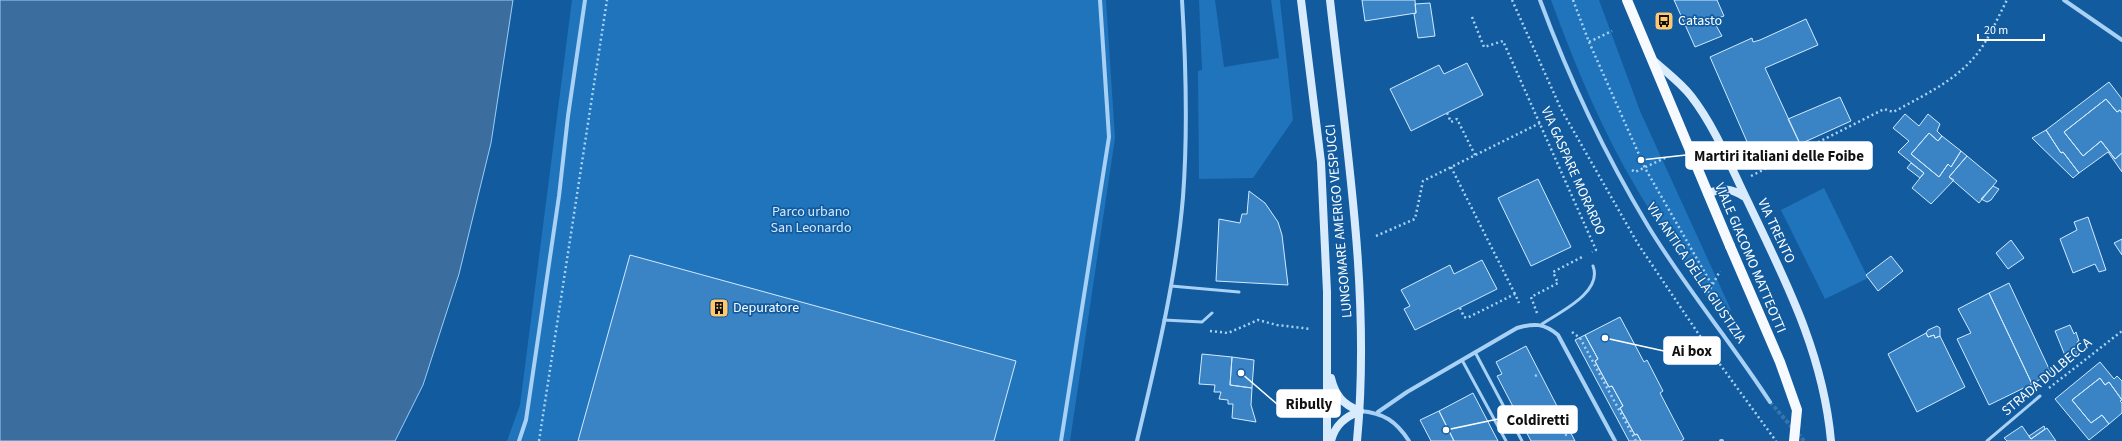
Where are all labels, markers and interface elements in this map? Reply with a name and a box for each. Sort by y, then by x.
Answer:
bus stop icon: Catasto [1653,10,1675,32]
place label: Catasto [1678,11,1722,31]
scale bar [1978,16,2044,42]
text: 20 m [1984,22,2008,39]
street label: VIA GASPARE MORARDO [1536,104,1610,238]
street label: LUNGOMARE AMERIGO VESPUCCI [1321,123,1357,319]
callout: Martiri italiani delle Foibe [1686,142,1872,169]
text: Martiri italiani delle Foibe [1694,146,1864,167]
street label: VIALE GIACOMO MATTEOTTI [1709,180,1791,336]
street label: VIA TRENTO [1752,195,1800,267]
street label: VIA ANTICA DELLA GIUSTIZIA [1641,199,1751,348]
park label: Parco urbano San Leonardo [771,202,851,238]
building icon: Depuratore [708,297,730,319]
place label: Depuratore [733,298,799,318]
street label: STRADA DULBECCA [1998,333,2097,421]
callout: Ai box [1664,337,1720,364]
text: Ai box [1671,341,1712,362]
callout: Ribully [1277,390,1340,417]
text: Ribully [1286,394,1333,415]
callout: Coldiretti [1498,406,1577,433]
text: Coldiretti [1507,410,1569,431]

